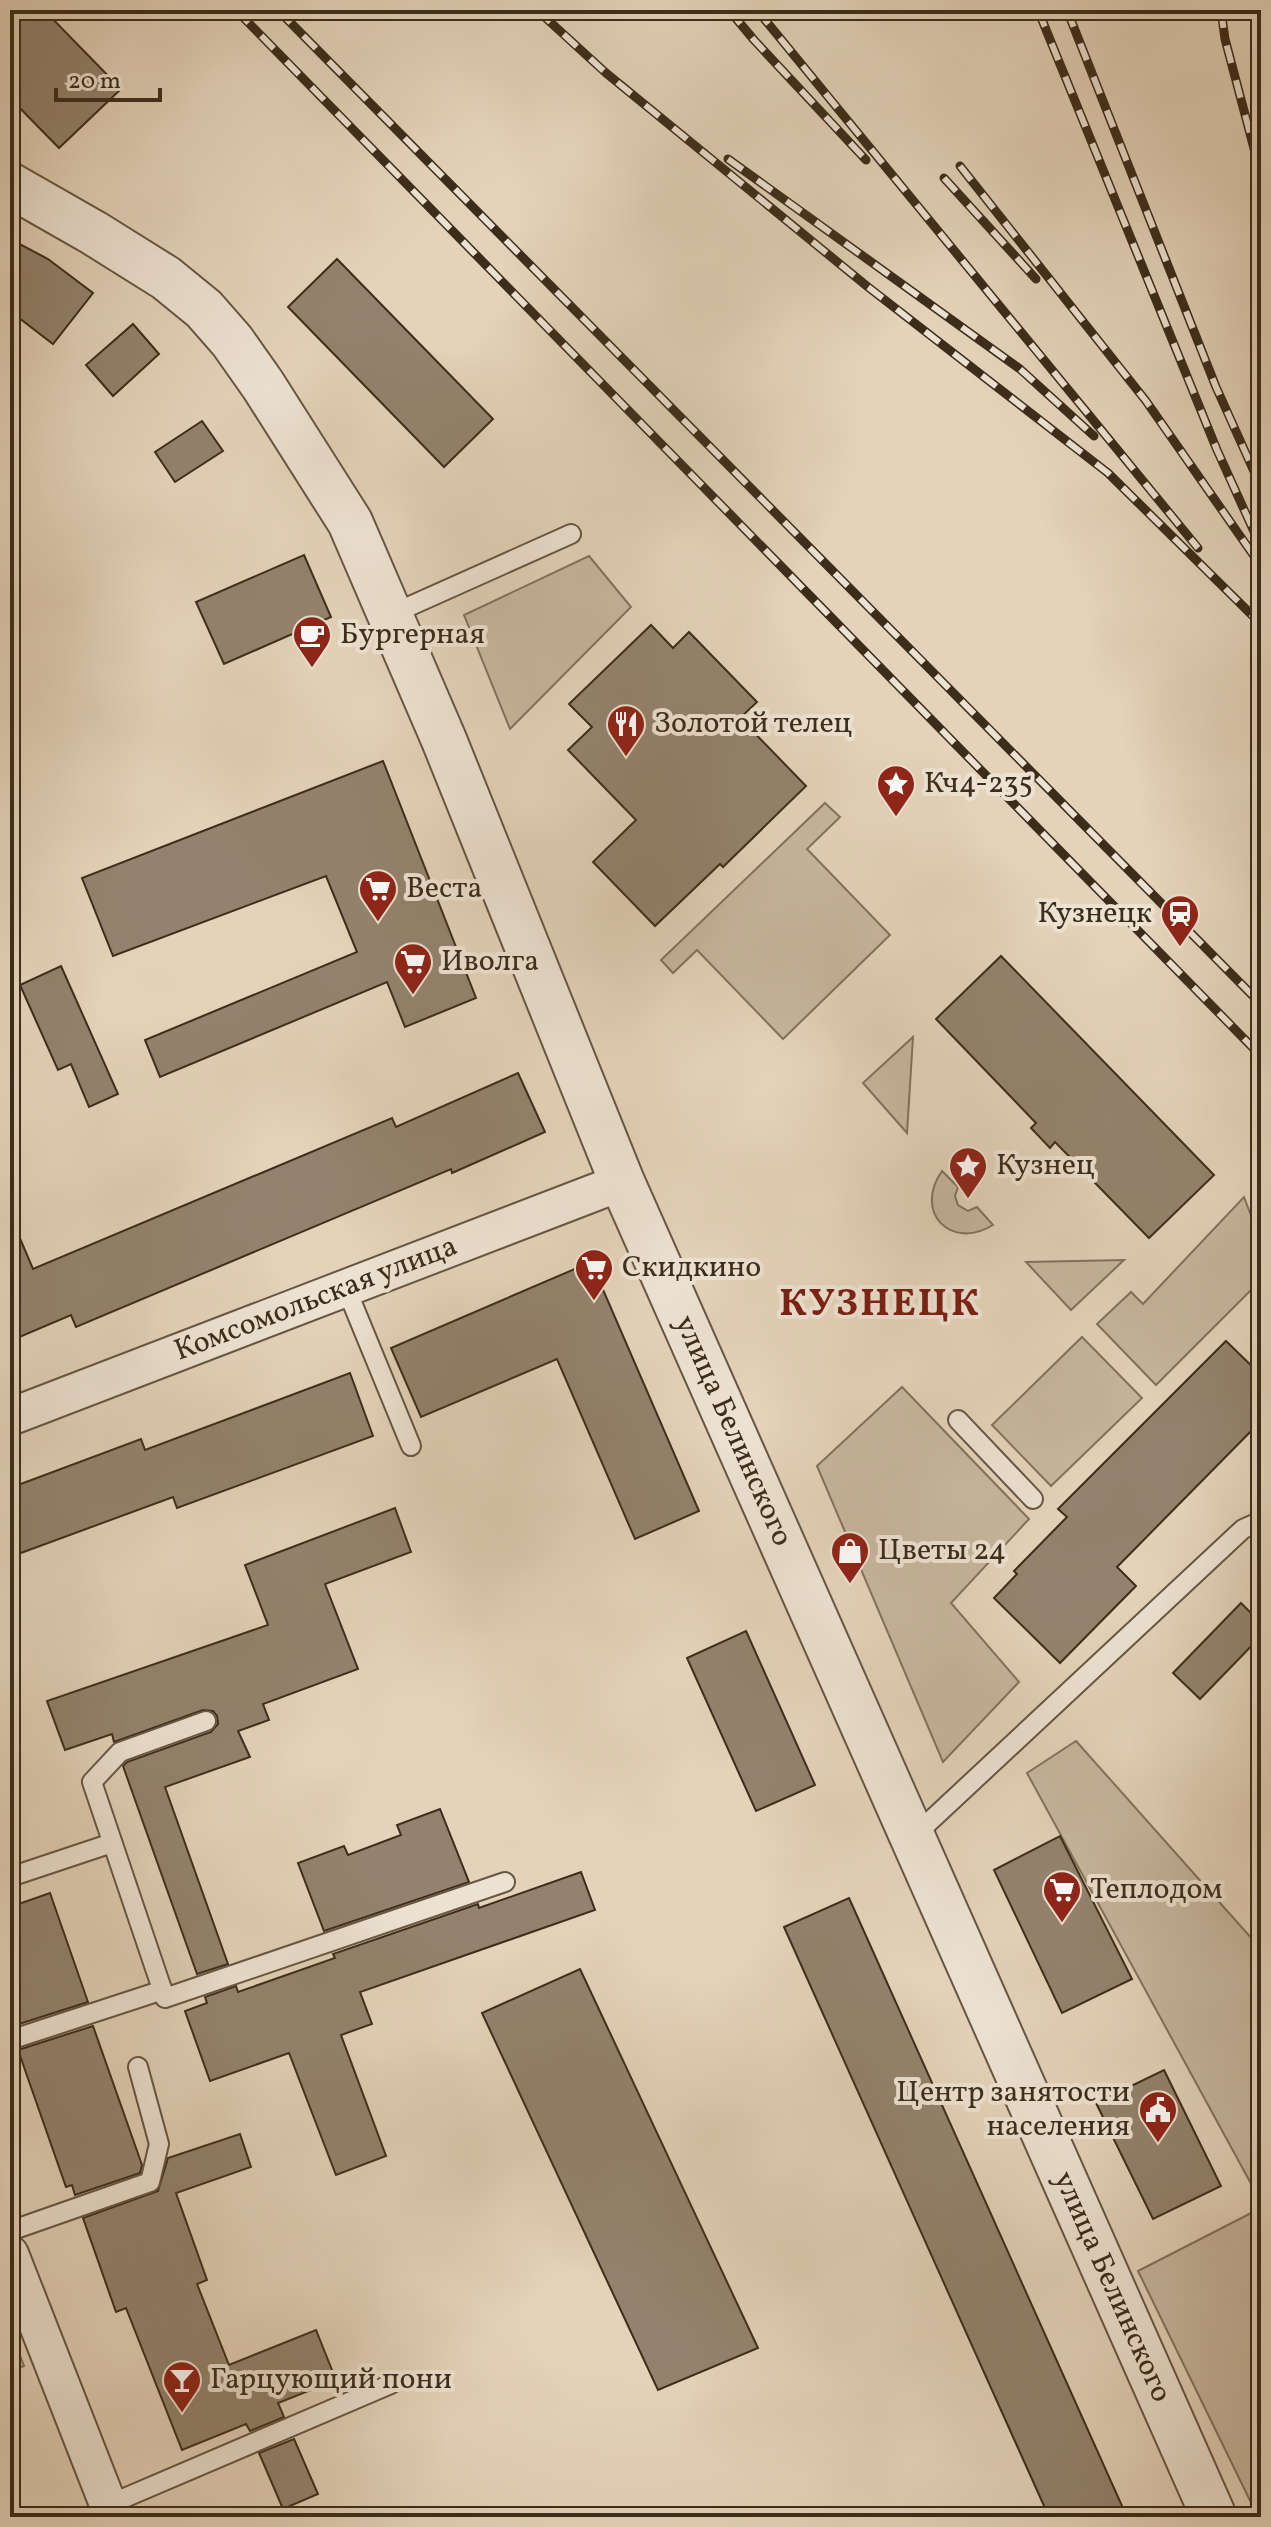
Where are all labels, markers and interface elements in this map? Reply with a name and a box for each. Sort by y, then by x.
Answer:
scale bar [56,52,160,102]
text: 20 m [68,65,121,99]
cafe icon: Бургерная [291,614,333,669]
place label: Бургерная [340,614,485,656]
restaurant icon: Золотой телец [605,703,647,758]
place label: Золотой телец [654,703,853,745]
place icon: Кч4-235 [875,763,917,818]
place label: Кч4-235 [924,763,1033,805]
supermarket icon: Веста [357,868,399,923]
place label: Веста [406,868,482,910]
place label: Кузнецк [1037,893,1152,935]
station icon: Кузнецк [1159,893,1201,948]
supermarket icon: Иволга [392,941,434,996]
place label: Иволга [441,941,539,983]
place icon: Кузнец [947,1145,989,1200]
place label: Кузнец [996,1145,1095,1187]
street label: Комсомольская улица [168,1226,464,1372]
supermarket icon: Скидкино [573,1247,615,1302]
place label: Скидкино [622,1247,761,1289]
district label: КУЗНЕЦК [779,1279,981,1332]
street label: улица Белинского [663,1309,803,1553]
shop icon: Цветы 24 [829,1530,871,1585]
place label: Цветы 24 [878,1530,1006,1572]
supermarket icon: Теплодом [1041,1869,1083,1924]
place label: Теплодом [1090,1869,1223,1911]
place label: Центр занятости населения [896,2072,1130,2148]
public building icon: Центр занятости населения [1137,2089,1179,2144]
street label: улица Белинского [1042,2165,1182,2409]
bar icon: Гарцующий пони [161,2359,203,2414]
place label: Гарцующий пони [210,2359,452,2401]

